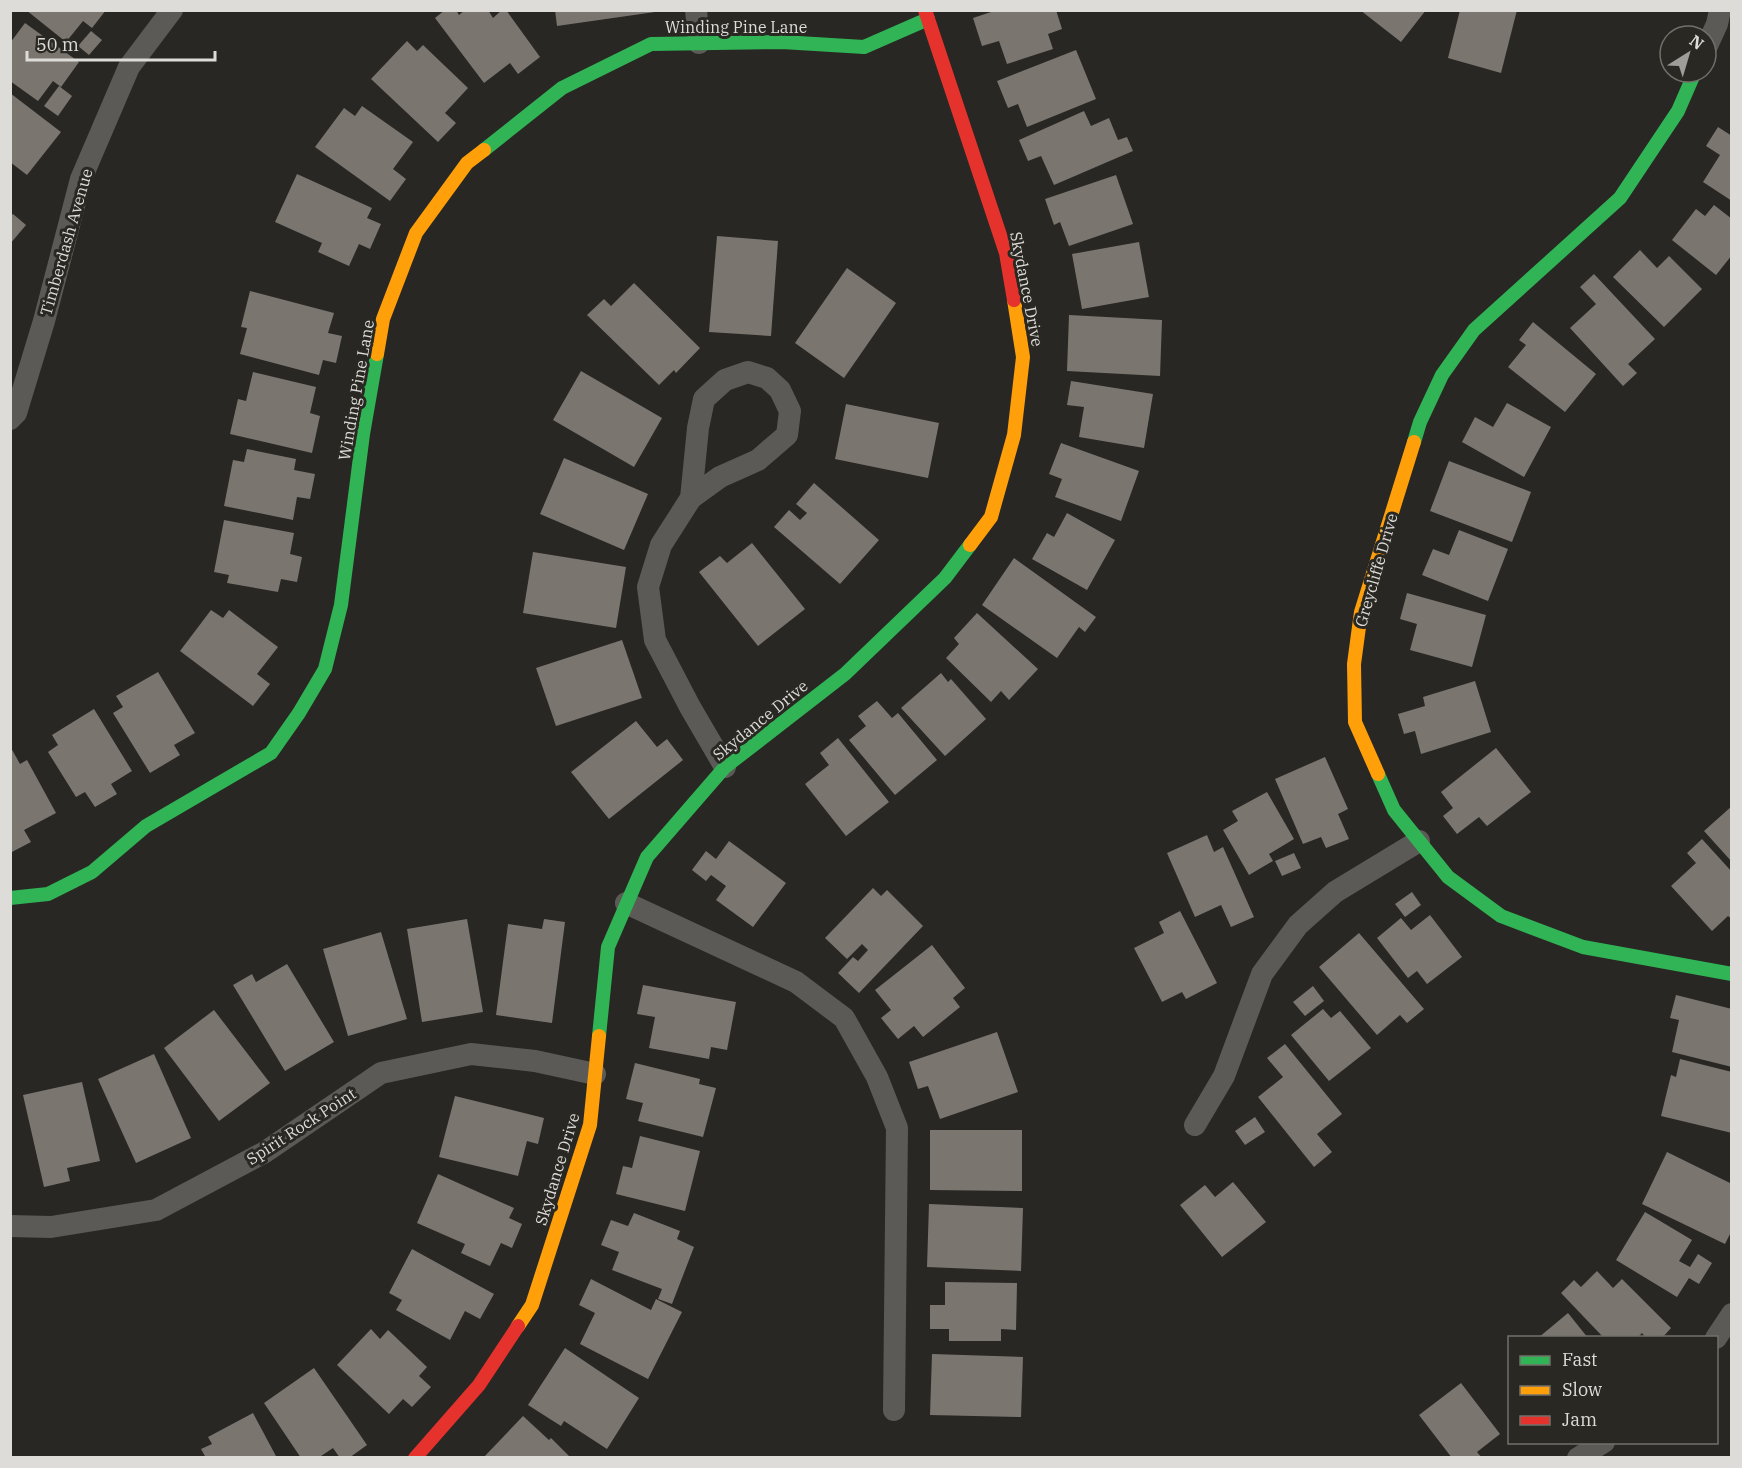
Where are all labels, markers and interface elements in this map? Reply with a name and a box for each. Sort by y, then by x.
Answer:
street label: Winding Pine Lane [665,17,807,37]
scale bar [27,24,214,62]
north arrow [1658,24,1718,84]
text: N [1686,30,1708,54]
text: 50 m [36,33,79,56]
street label: Timberdash Avenue [35,166,97,318]
street label: Skydance Drive [1006,230,1048,348]
street label: Winding Pine Lane [334,318,378,462]
street label: Greycliffe Drive [1350,511,1402,629]
street label: Skydance Drive [708,676,812,764]
street label: Spirit Rock Point [243,1083,360,1169]
street label: Skydance Drive [530,1110,584,1228]
legend [1508,1336,1718,1444]
text: Fast [1562,1348,1597,1371]
text: Slow [1562,1378,1602,1401]
text: Jam [1562,1408,1597,1431]

